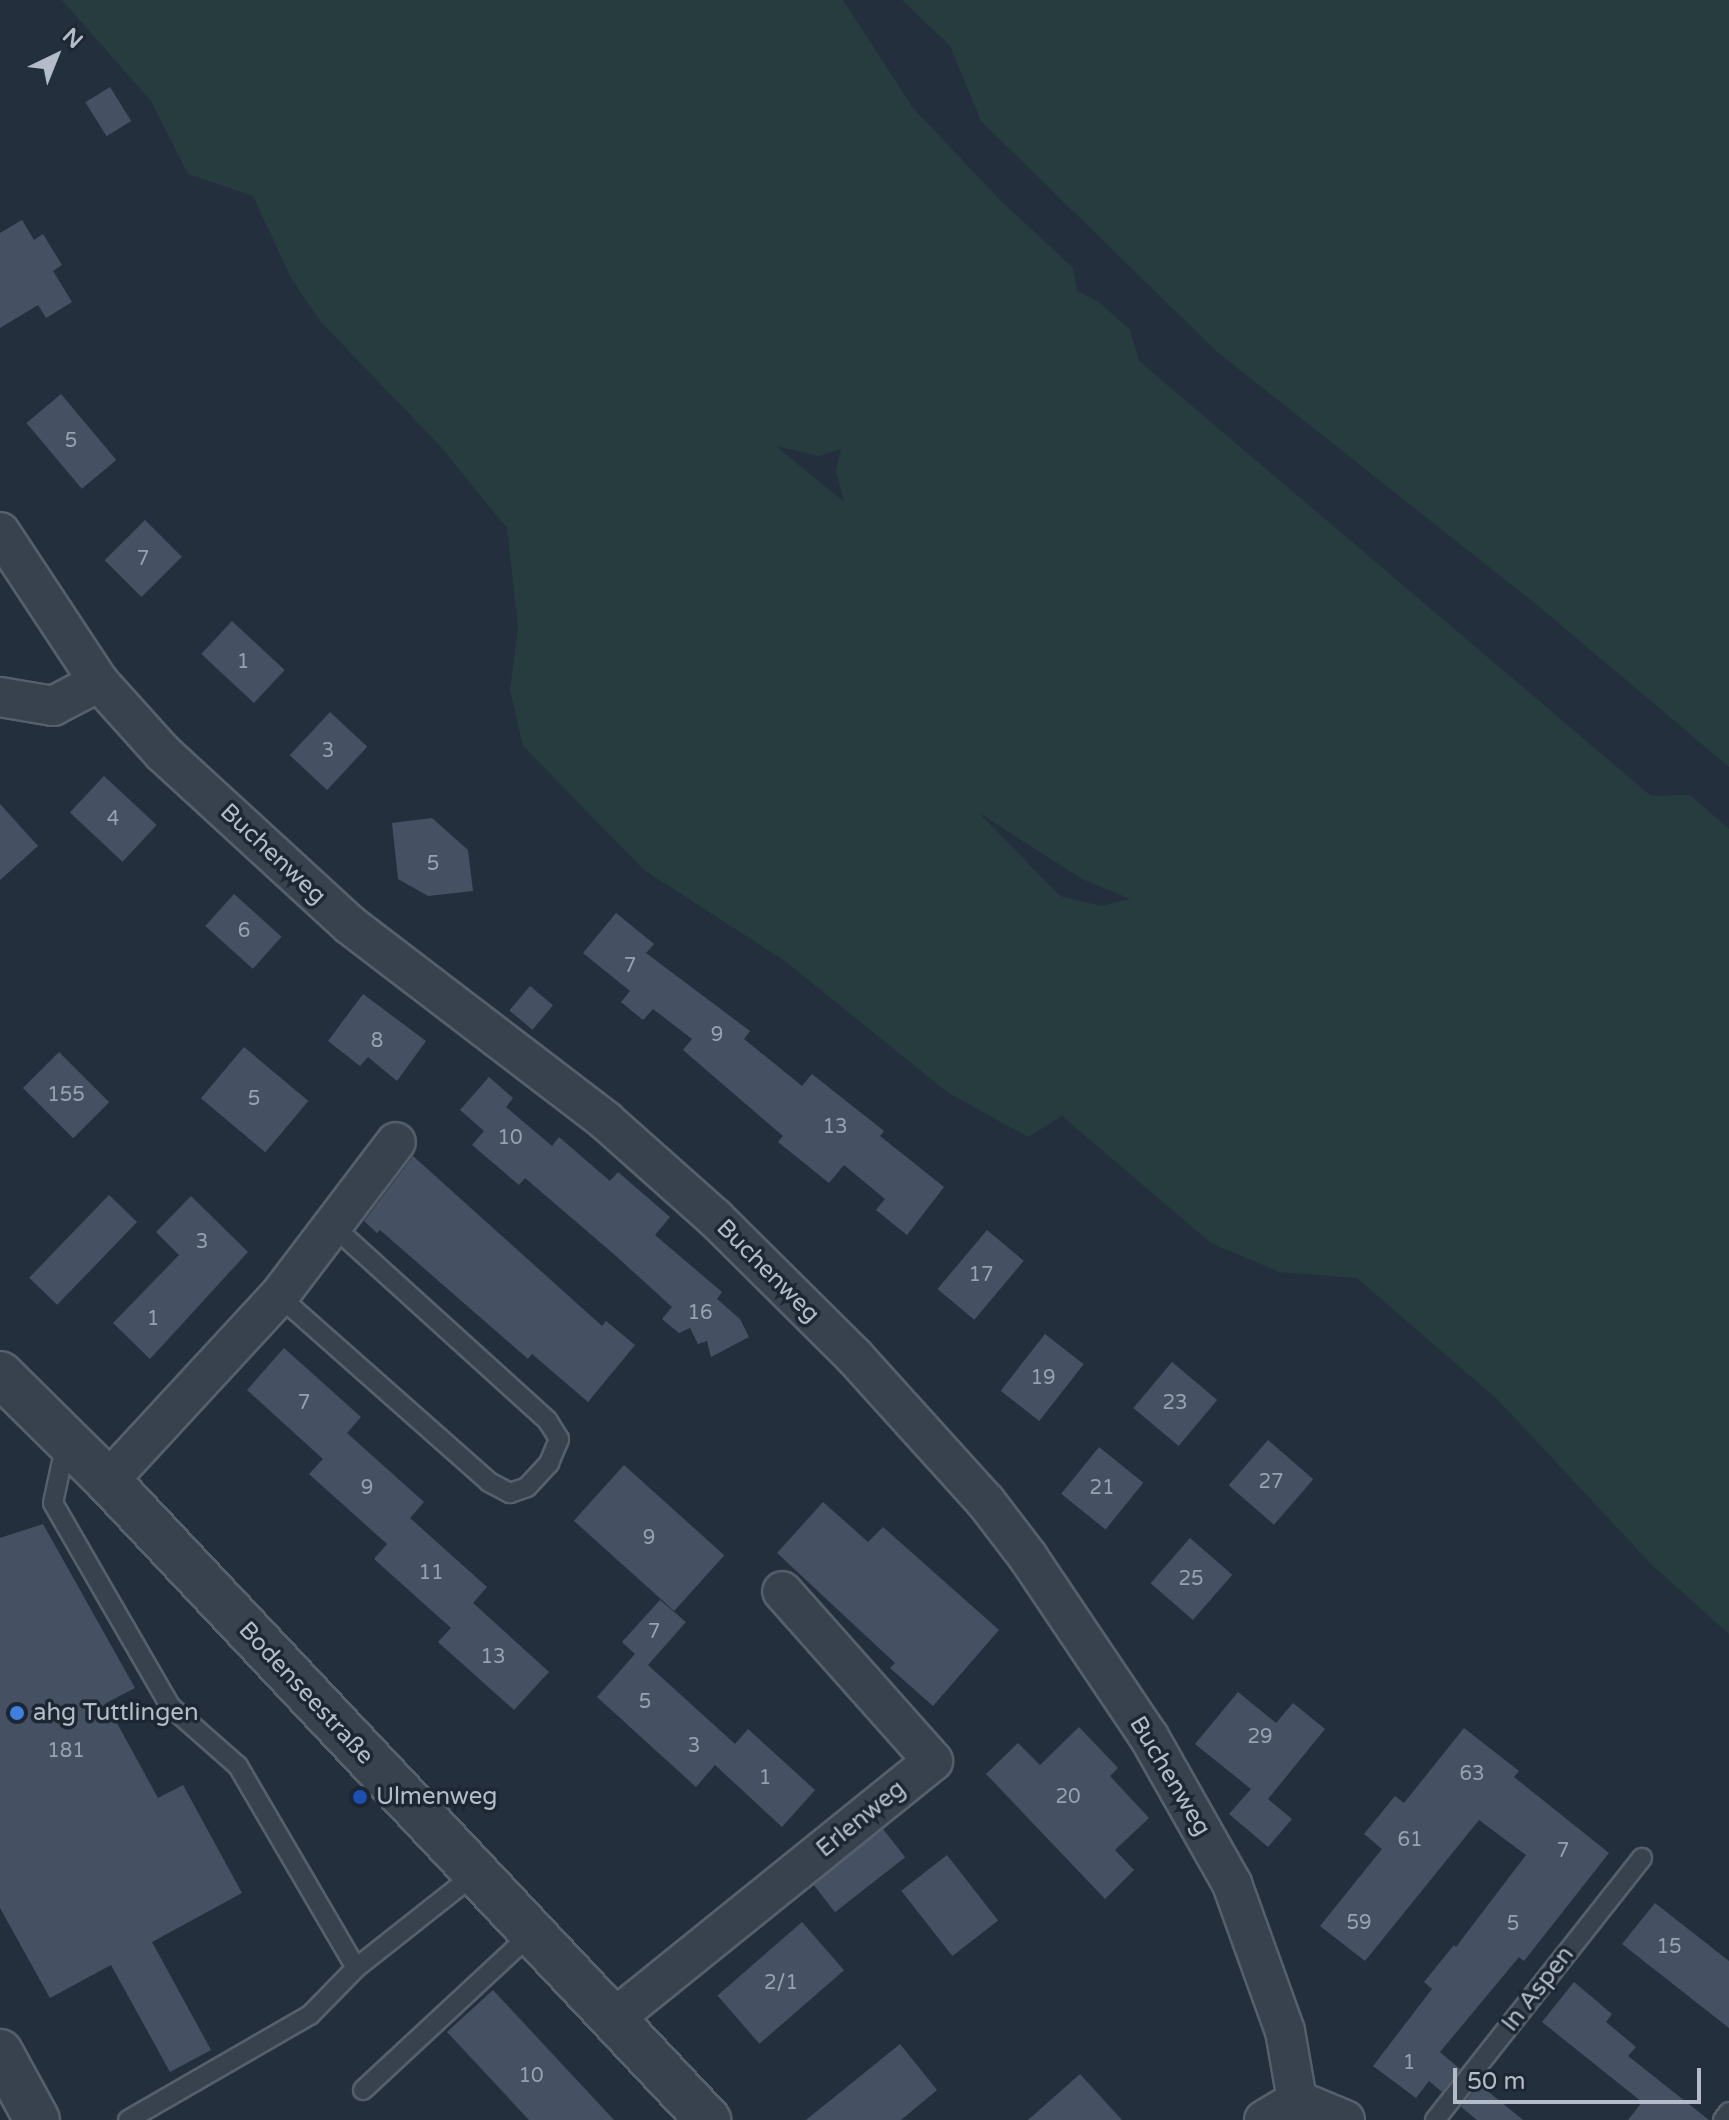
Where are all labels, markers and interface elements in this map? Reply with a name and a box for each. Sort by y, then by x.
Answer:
north arrow [16,16,96,96]
text: N [57,23,88,54]
house number: 5 [65,429,77,453]
house number: 7 [137,547,149,571]
house number: 1 [237,650,249,674]
house number: 3 [322,739,334,763]
street label: Buchenweg [214,798,332,910]
house number: 4 [107,807,119,831]
house number: 5 [427,852,439,876]
house number: 6 [238,919,250,943]
house number: 7 [624,954,636,978]
house number: 9 [711,1023,723,1047]
house number: 8 [371,1029,383,1053]
house number: 155 [47,1083,85,1107]
house number: 5 [248,1087,260,1111]
house number: 13 [822,1115,848,1139]
house number: 10 [497,1126,523,1150]
street label: Buchenweg [710,1213,826,1329]
house number: 3 [196,1230,208,1254]
house number: 17 [968,1263,994,1287]
house number: 16 [687,1301,713,1325]
house number: 1 [147,1307,159,1331]
house number: 19 [1030,1366,1056,1390]
house number: 7 [298,1391,310,1415]
house number: 23 [1162,1391,1188,1415]
house number: 27 [1258,1470,1284,1494]
house number: 9 [361,1476,373,1500]
house number: 21 [1089,1476,1115,1500]
house number: 9 [643,1526,655,1550]
house number: 11 [418,1561,444,1585]
house number: 25 [1178,1567,1204,1591]
street label: Bodenseestraße [233,1616,379,1770]
house number: 7 [648,1620,660,1644]
house number: 13 [480,1645,506,1669]
house number: 5 [639,1690,651,1714]
place label: ahg Tuttlingen [33,1699,199,1727]
marker: ahg Tuttlingen [8,1704,26,1722]
street label: Buchenweg [1123,1711,1217,1841]
house number: 29 [1247,1725,1273,1749]
house number: 3 [688,1734,700,1758]
house number: 181 [47,1739,85,1763]
house number: 63 [1459,1762,1485,1786]
house number: 1 [759,1766,771,1790]
street label: Erlenweg [811,1774,911,1864]
place label: Ulmenweg [376,1783,497,1811]
house number: 20 [1055,1785,1081,1809]
marker: Ulmenweg [351,1788,369,1806]
house number: 61 [1397,1828,1423,1852]
house number: 7 [1557,1839,1569,1863]
house number: 59 [1346,1911,1372,1935]
house number: 5 [1507,1912,1519,1936]
house number: 15 [1656,1935,1682,1959]
street label: In Aspen [1496,1941,1580,2037]
house number: 2/1 [764,1971,798,1995]
house number: 1 [1403,2051,1415,2075]
scale bar [1457,2052,1705,2102]
house number: 10 [518,2064,544,2088]
text: 50 m [1467,2067,1525,2096]

